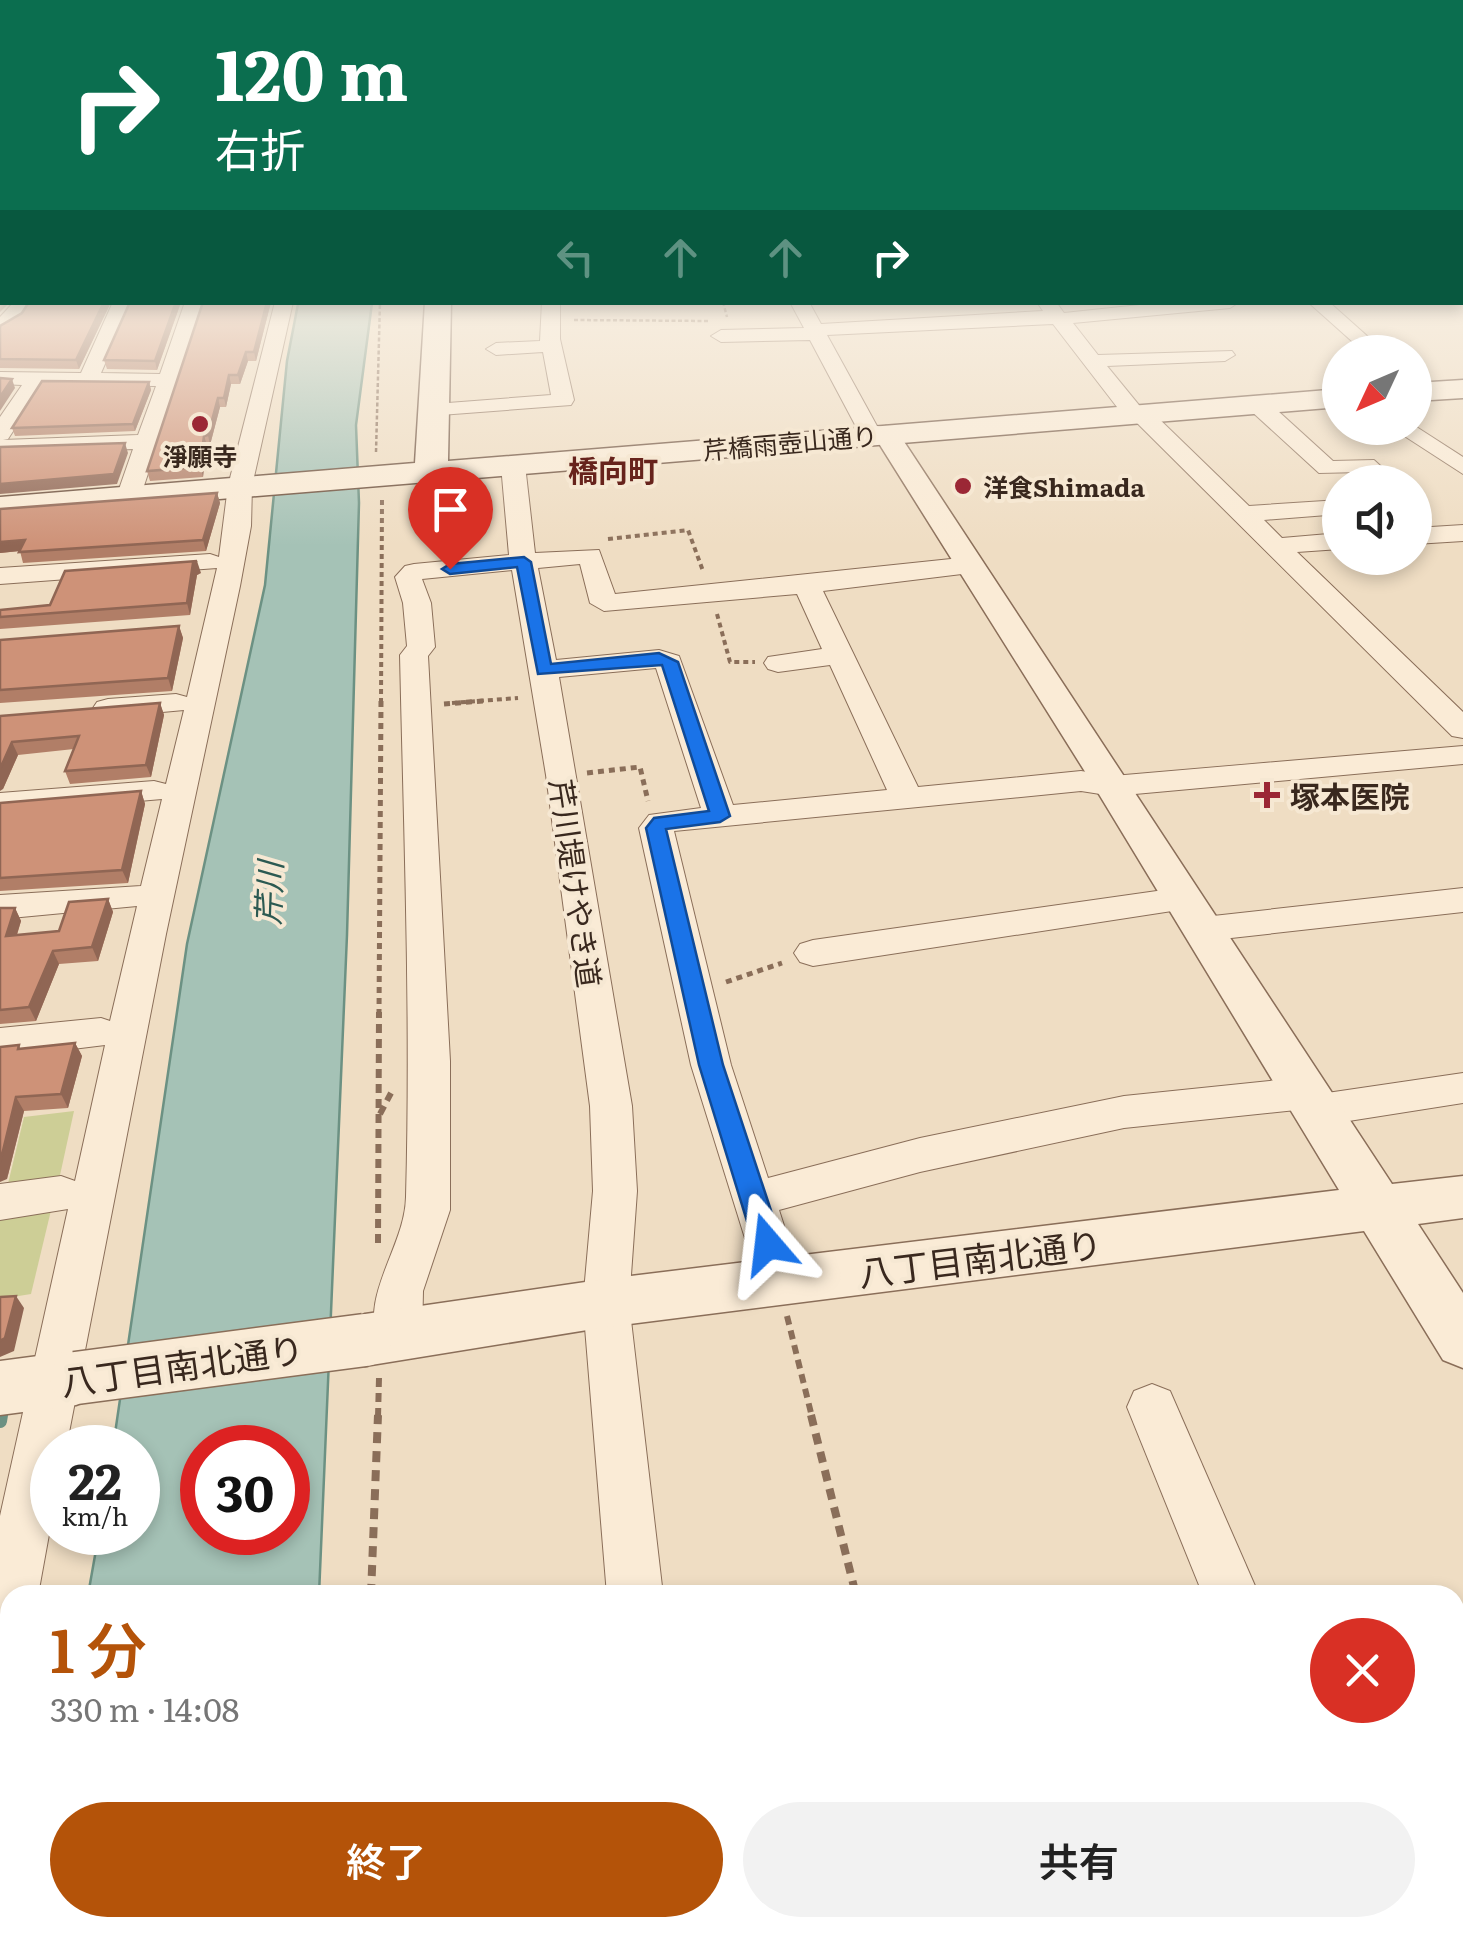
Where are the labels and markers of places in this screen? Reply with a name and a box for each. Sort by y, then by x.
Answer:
marker: 淨願寺 [189,413,211,435]
place label: 淨願寺 [162,437,238,474]
pin [408,467,493,570]
place label: 洋食Shimada [983,468,1145,505]
marker: 洋食Shimada [952,475,974,497]
place label: 塚本医院 [1290,773,1410,817]
marker: 塚本医院 [1254,782,1280,808]

